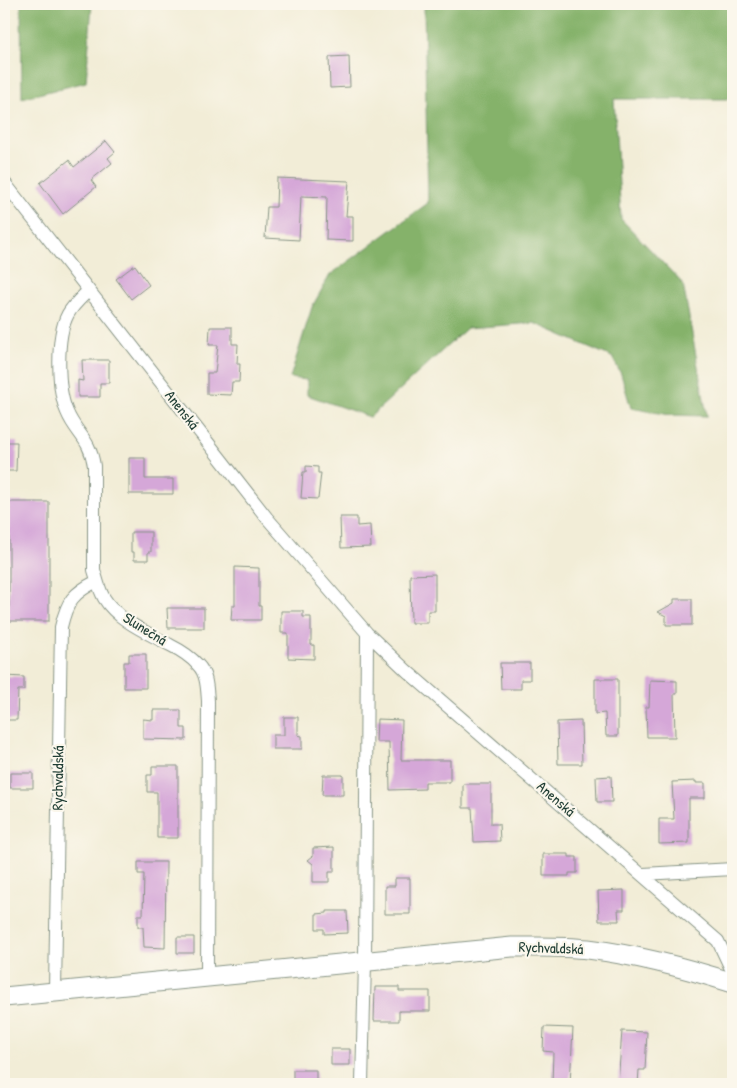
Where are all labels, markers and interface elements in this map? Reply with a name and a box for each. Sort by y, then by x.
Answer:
street label: Anenská [160,386,205,434]
street label: Slunečná [119,607,171,650]
street label: Rychvaldská [46,745,69,811]
street label: Anenská [533,776,580,821]
street label: Rychvaldská [518,936,584,959]

